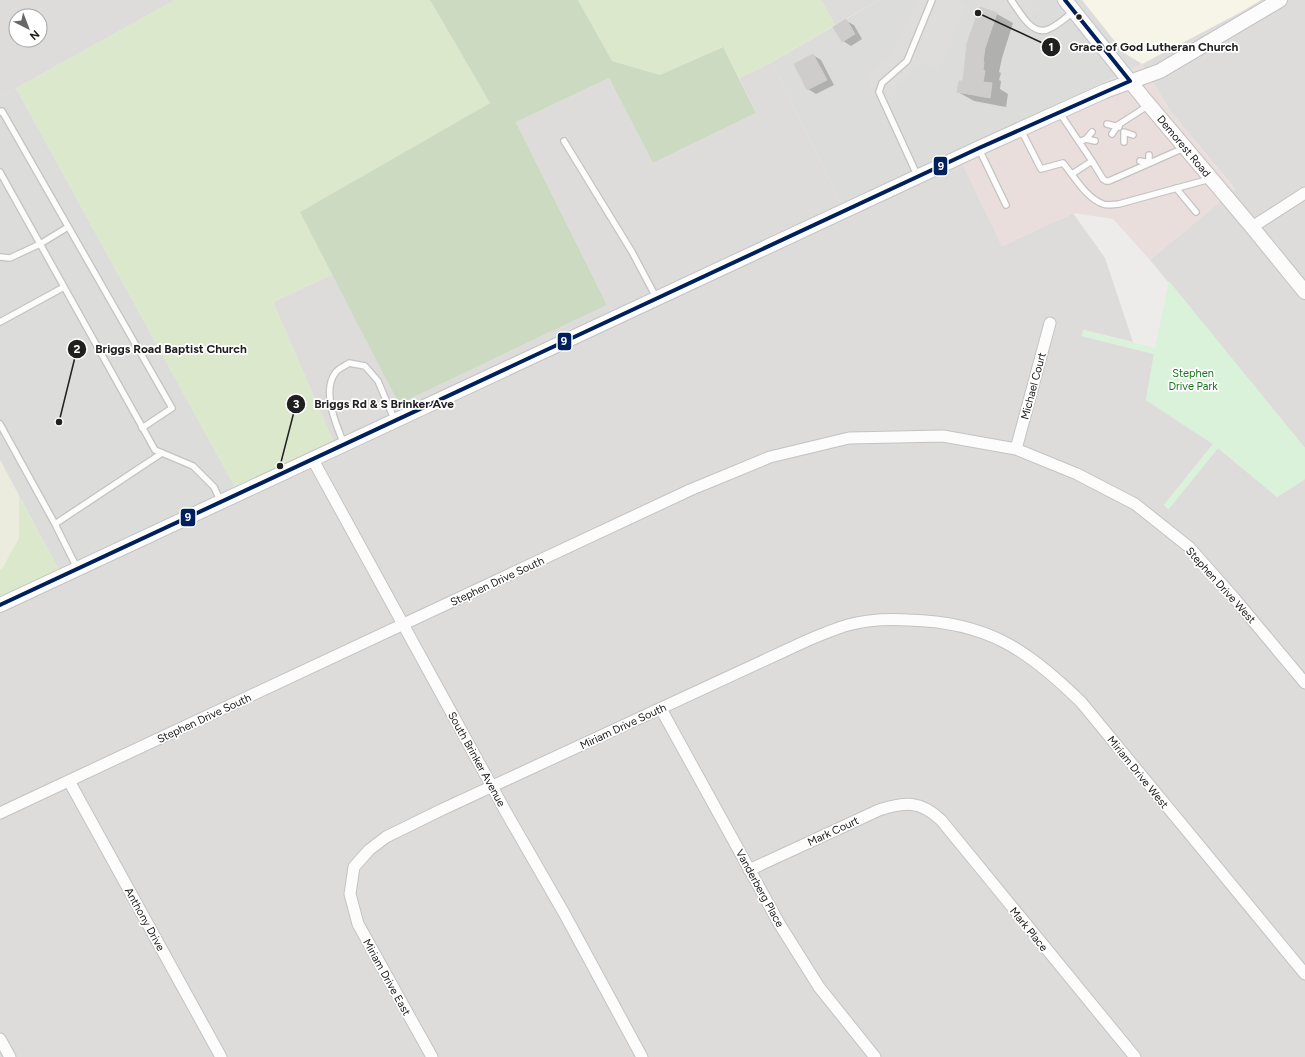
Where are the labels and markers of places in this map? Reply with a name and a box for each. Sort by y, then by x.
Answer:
unlabelled marker [1074,12,1084,22]
callout: Grace of God Lutheran Church [1041,35,1246,59]
callout: Briggs Road Baptist Church [67,337,254,361]
callout: Briggs Rd & S Brinker Ave [286,392,462,416]

